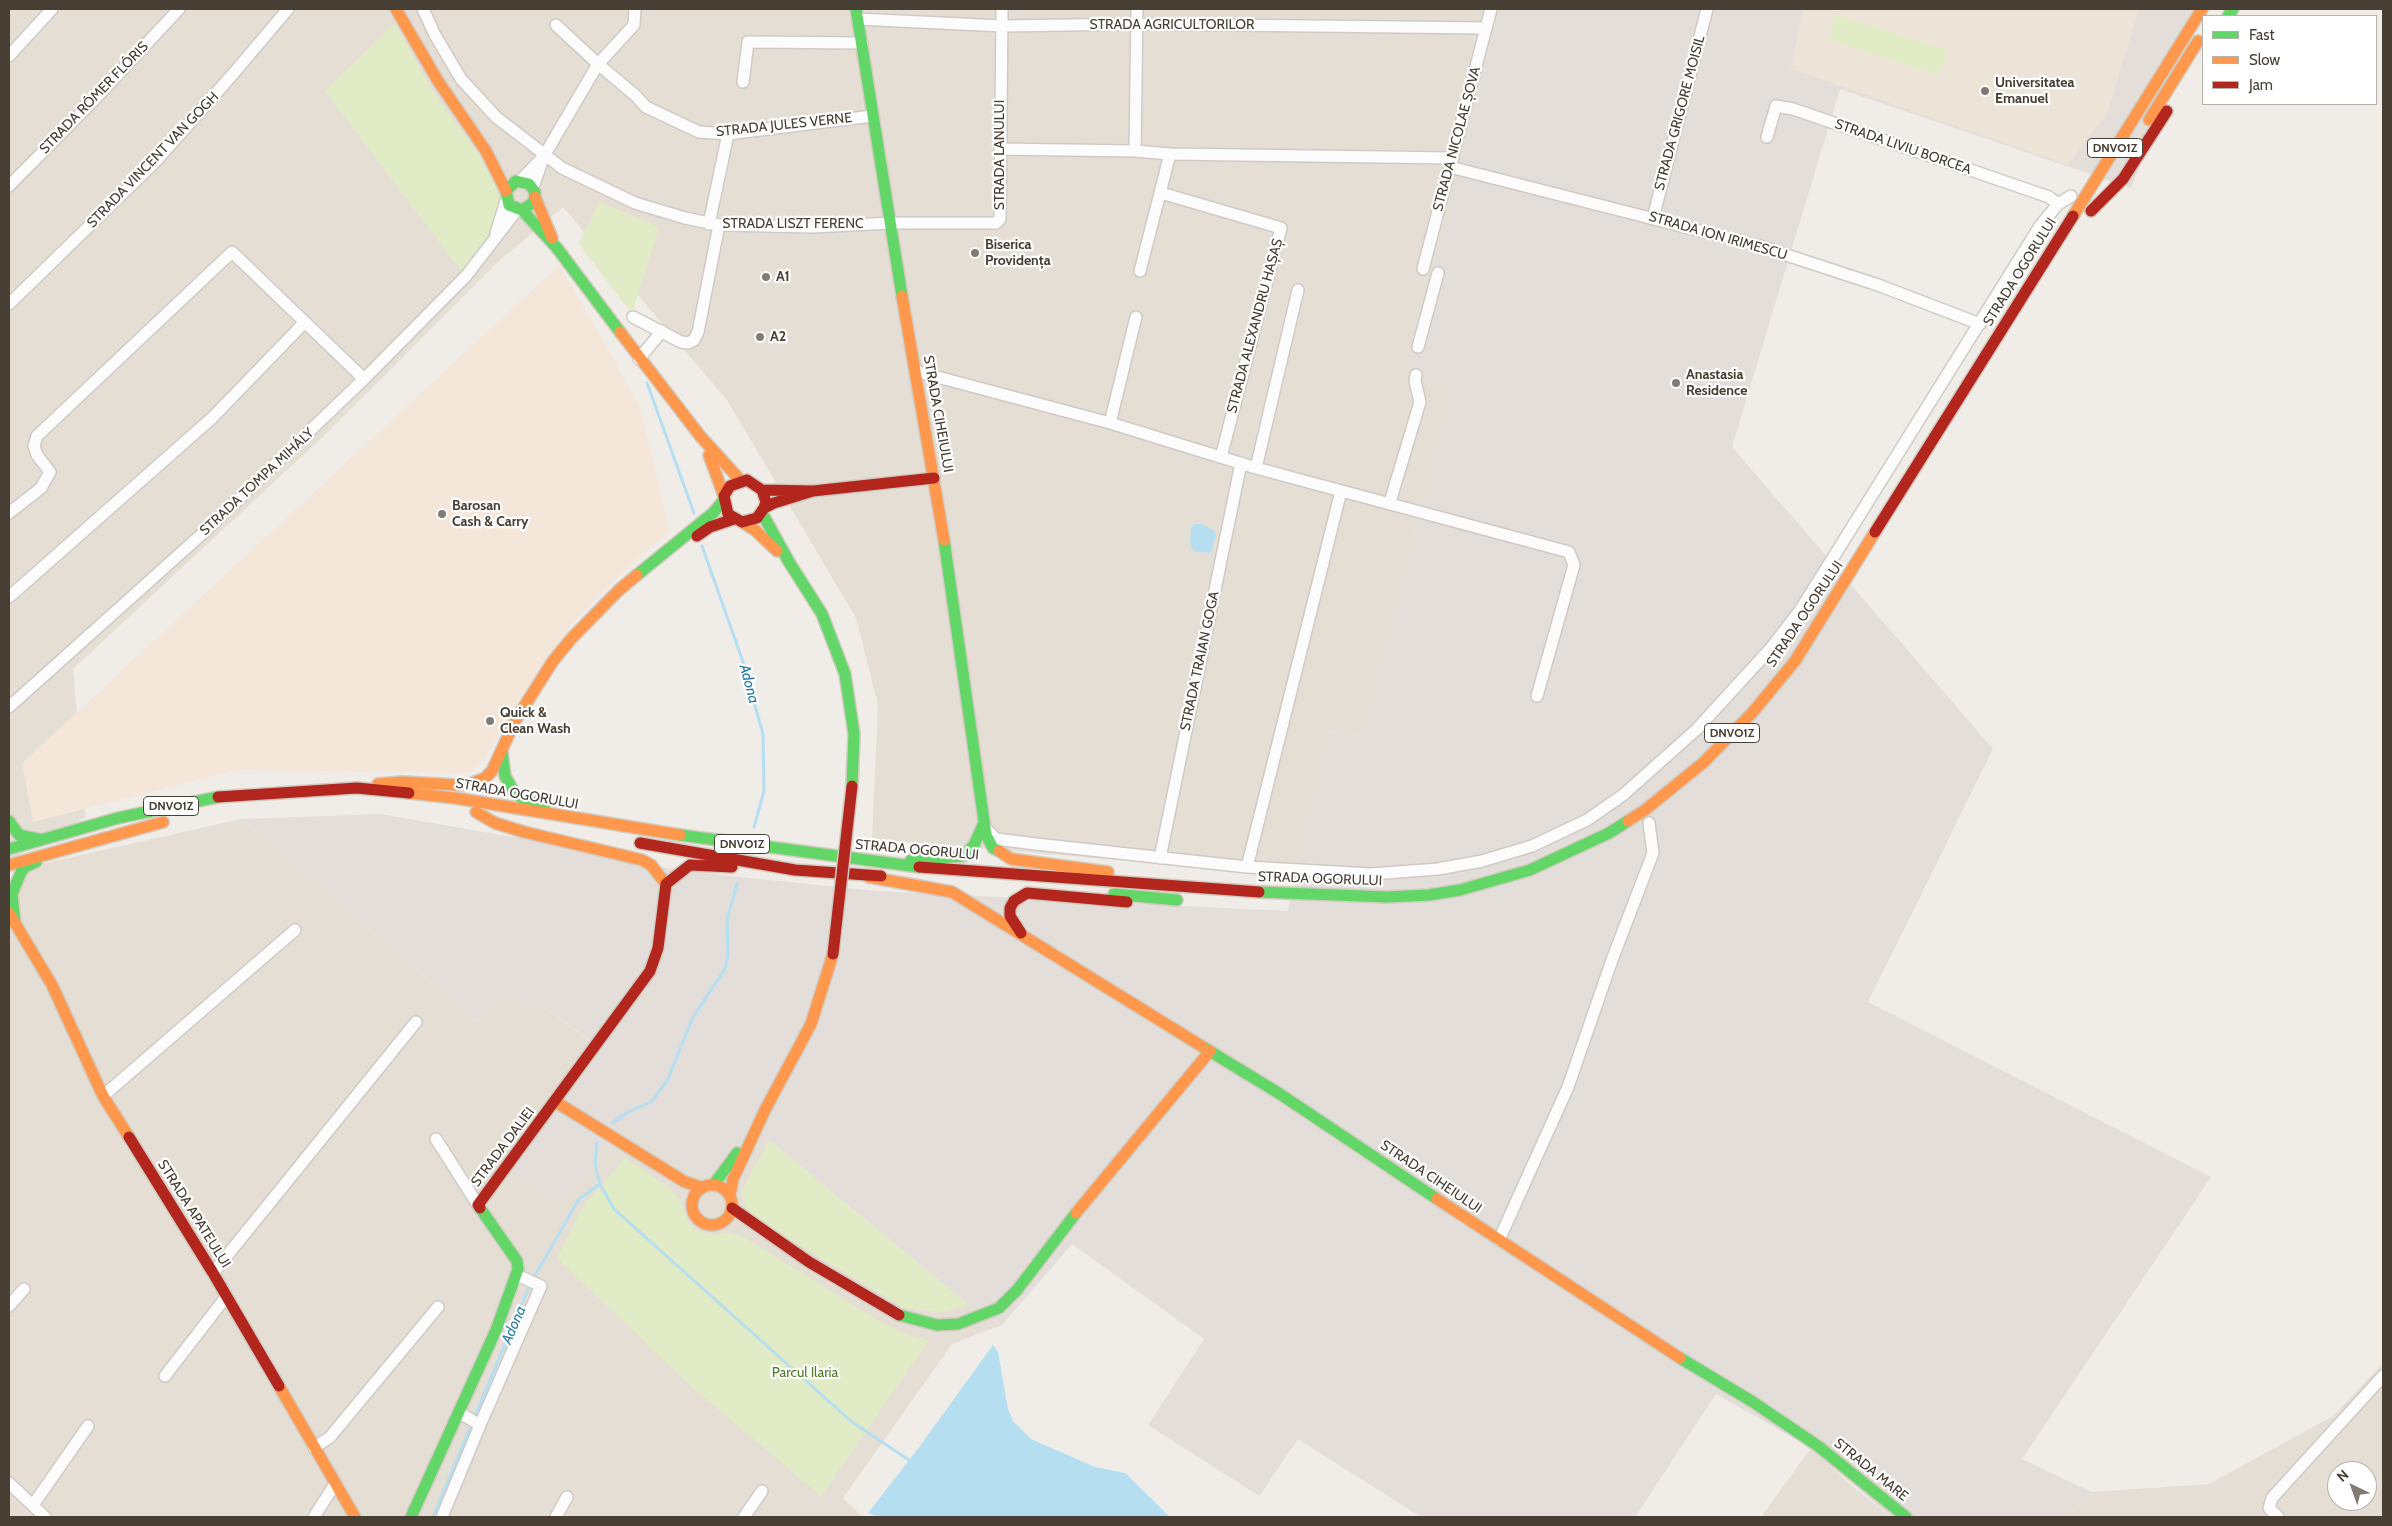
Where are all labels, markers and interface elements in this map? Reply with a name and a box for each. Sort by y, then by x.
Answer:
legend [2202,15,2377,105]
street label: STRADA AGRICULTORILOR [1089,17,1255,33]
text: Fast [2249,26,2274,44]
street label: STRADA GRIGORE MOISIL [1651,34,1709,192]
street label: STRADA RÓMER FLÓRIS [36,38,152,158]
text: Slow [2249,51,2280,69]
street label: STRADA NICOLAE ȘOVA [1430,65,1484,213]
place label: Universitatea Emanuel [1995,75,2075,108]
text: Jam [2249,76,2273,94]
marker: Universitatea Emanuel [1979,85,1991,97]
street label: STRADA VINCENT VAN GOGH [84,89,222,231]
street label: STRADA LANULUI [992,100,1008,210]
street label: STRADA JULES VERNE [715,110,853,140]
street label: STRADA LIVIU BORCEA [1833,116,1973,178]
road number: DNVO1Z [2088,138,2142,158]
street label: STRADA ION IRIMESCU [1647,208,1789,264]
street label: STRADA OGORULUI [1980,215,2060,329]
street label: STRADA LISZT FERENC [722,216,864,232]
place label: Biserica Providența [985,237,1051,270]
street label: STRADA ALEXANDRU HAȘAȘ [1224,237,1286,415]
marker: Biserica Providența [969,247,981,259]
place label: A1 [776,269,790,285]
marker: A1 [760,271,772,283]
place label: A2 [770,329,786,345]
marker: A2 [754,331,766,343]
street label: STRADA CIHEIULUI [919,354,957,474]
place label: Anastasia Residence [1686,367,1747,400]
marker: Anastasia Residence [1670,377,1682,389]
street label: STRADA TOMPA MIHÁLY [196,425,318,539]
place label: Barosan Cash & Carry [452,498,528,530]
marker: Barosan Cash & Carry [436,508,448,520]
street label: STRADA OGORULUI [1763,558,1847,670]
street label: STRADA TRAIAN GOGA [1177,590,1223,732]
water label: Adona [735,662,763,706]
place label: Quick & Clean Wash [500,705,571,738]
marker: Quick & Clean Wash [484,715,496,727]
road number: DNVO1Z [1704,724,1760,742]
street label: STRADA OGORULUI [454,775,580,813]
road number: DNVO1Z [144,796,198,816]
road number: DNVO1Z [714,834,770,854]
street label: STRADA OGORULUI [854,836,980,864]
street label: STRADA OGORULUI [1257,868,1383,890]
street label: STRADA DALIEI [468,1104,538,1190]
street label: STRADA CIHEIULUI [1377,1137,1485,1217]
street label: STRADA APATEULUI [154,1157,234,1271]
water label: Adona [498,1303,530,1347]
park label: Parcul Ilaria [772,1365,838,1381]
street label: STRADA MARE [1830,1435,1912,1505]
north arrow [2327,1461,2377,1511]
text: N [2333,1466,2352,1486]

